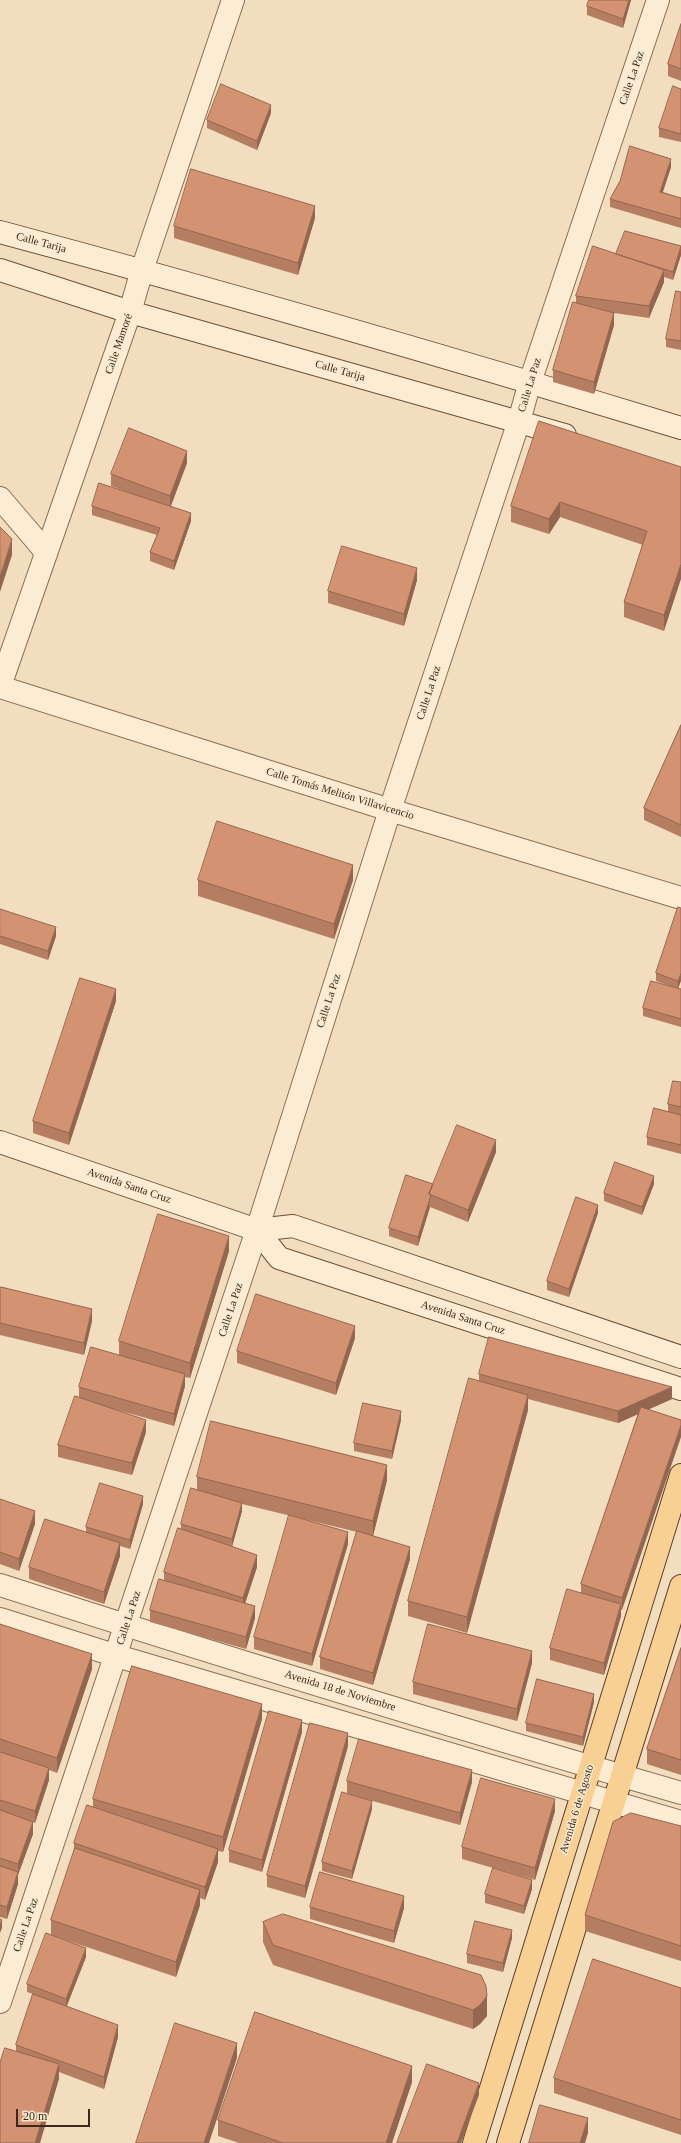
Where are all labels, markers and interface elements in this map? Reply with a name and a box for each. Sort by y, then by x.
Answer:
street label: Calle La Paz [617,49,647,107]
street label: Calle Tarija [14,230,68,256]
street label: Calle Mamoré [102,312,136,376]
street label: Calle La Paz [515,356,545,414]
street label: Calle Tarija [313,358,367,384]
street label: Calle La Paz [414,664,444,722]
street label: Calle Tomás Melitón Villavicencio [264,765,416,823]
street label: Calle La Paz [314,972,344,1030]
street label: Avenida Santa Cruz [85,1165,173,1207]
street label: Calle La Paz [216,1281,246,1339]
street label: Avenida Santa Cruz [419,1298,507,1338]
street label: Calle La Paz [114,1589,144,1647]
street label: Avenida 18 de Noviembre [283,1668,397,1714]
street label: Avenida 6 de Agosto [557,1763,597,1855]
street label: Calle La Paz [11,1896,41,1954]
scale bar [18,2101,92,2127]
text: 20 m [23,2109,47,2123]

